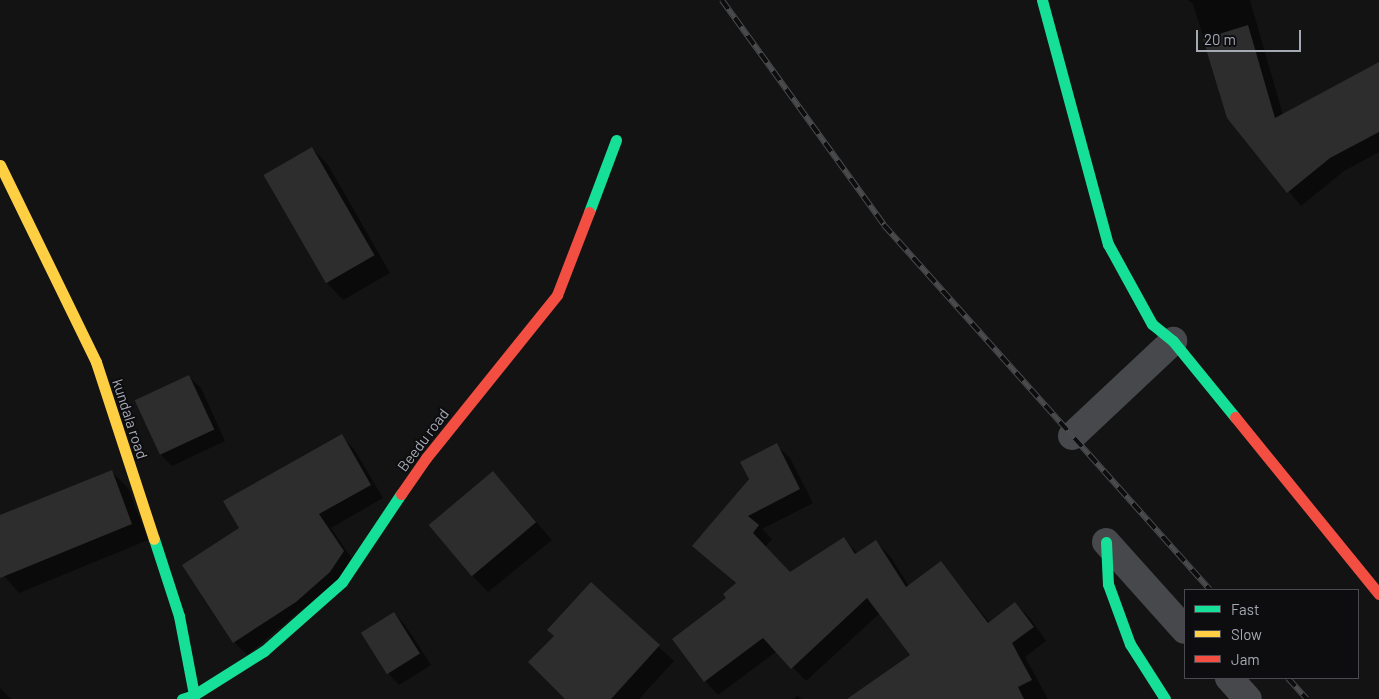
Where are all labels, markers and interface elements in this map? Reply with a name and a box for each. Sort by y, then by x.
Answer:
scale bar [1199,20,1304,52]
text: 20 m [1204,30,1236,48]
street label: kundala road [109,377,151,461]
street label: Beedu road [394,405,452,475]
legend [1184,589,1359,679]
text: Fast [1231,600,1259,618]
text: Slow [1231,625,1262,643]
text: Jam [1231,650,1260,668]

